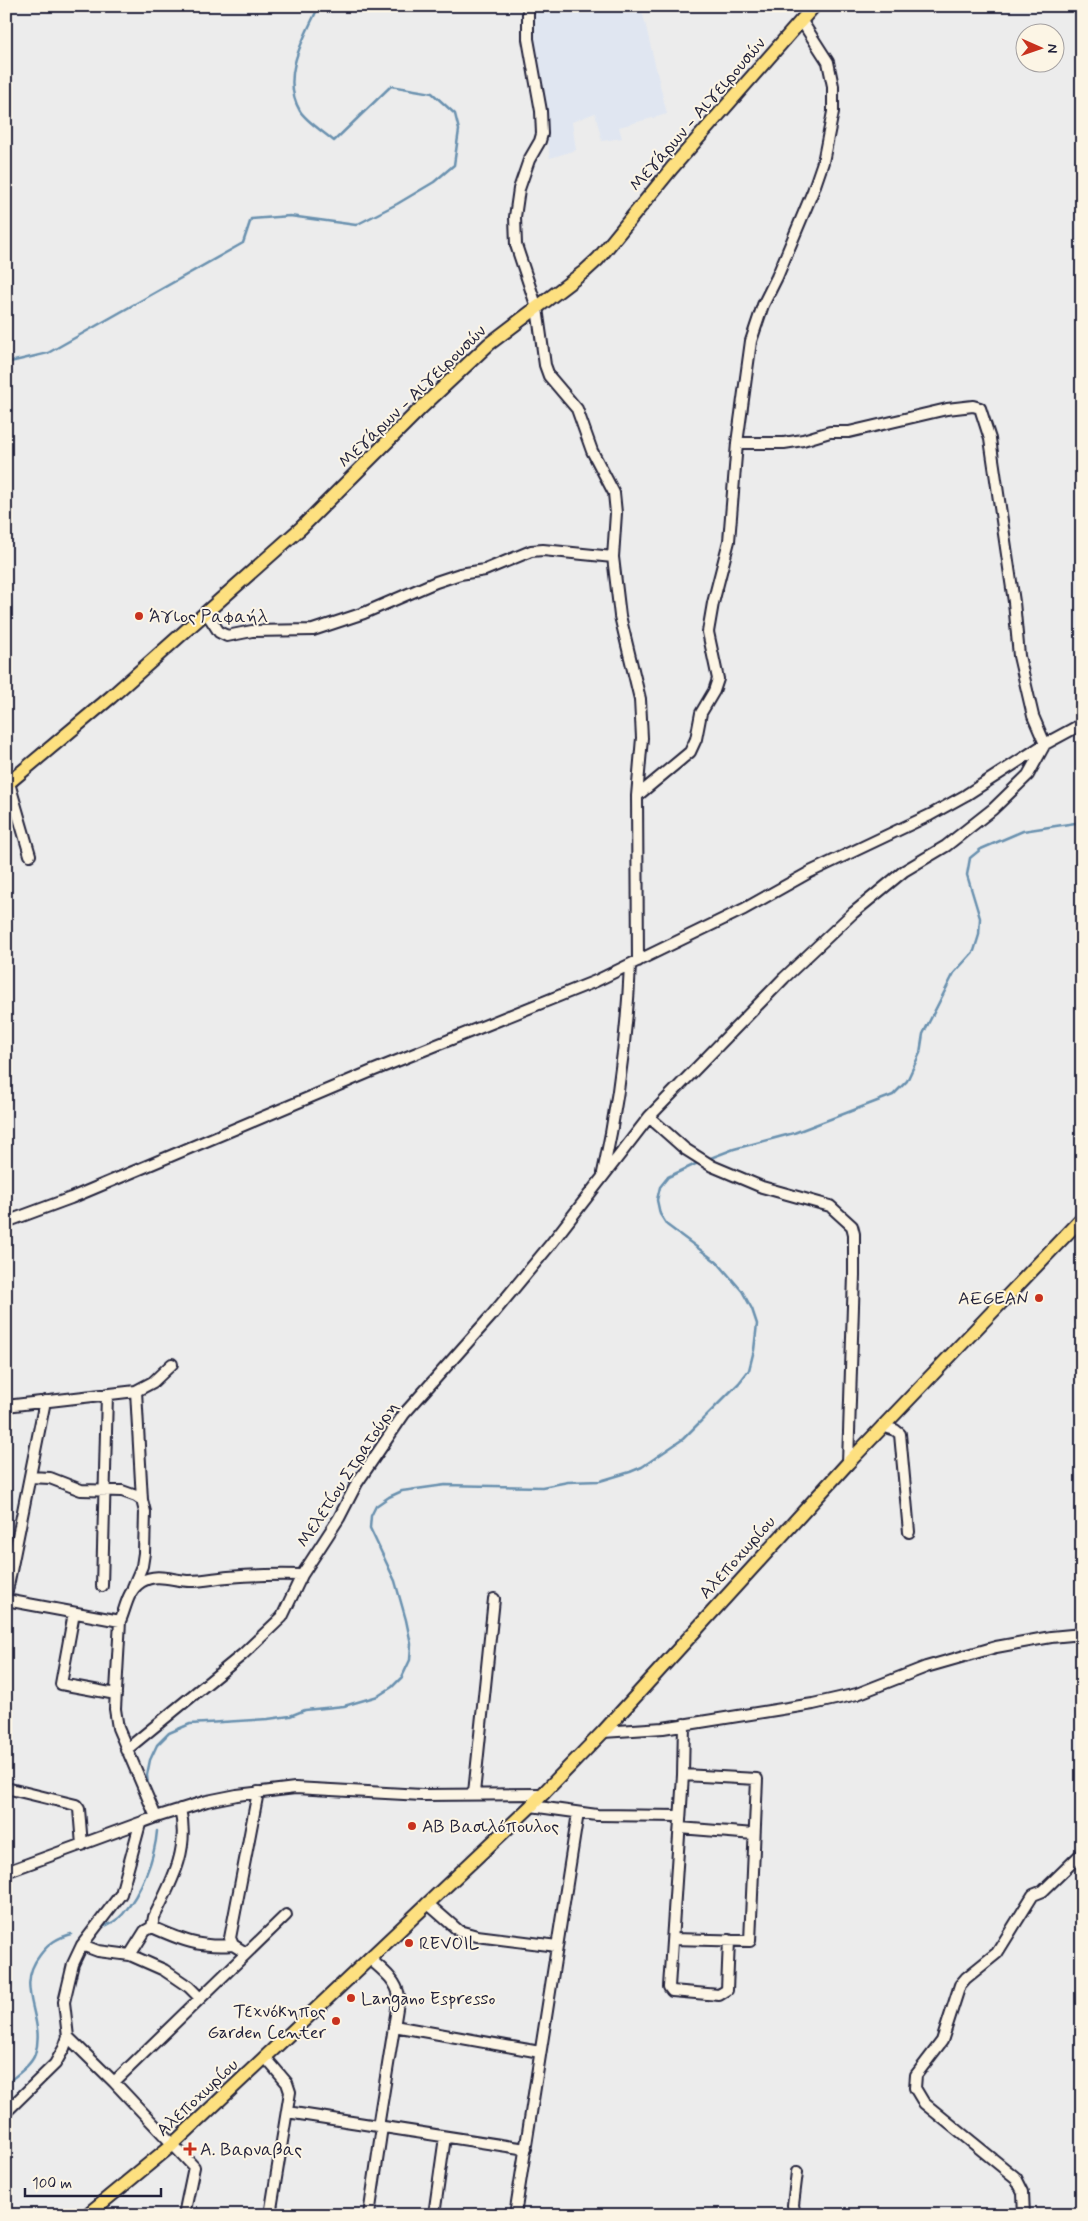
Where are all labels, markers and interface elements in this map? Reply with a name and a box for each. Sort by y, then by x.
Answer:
north arrow [1016,22,1066,72]
street label: Μεγάρων - Αιγειρουσών [624,32,771,197]
text: N [1043,43,1061,53]
street label: Μεγάρων - Αιγειρουσών [334,320,492,474]
place label: Άγιος Ραφαήλ [149,605,268,629]
marker: Άγιος Ραφαήλ [133,610,145,622]
place label: AEGEAN [958,1287,1029,1311]
marker: AEGEAN [1033,1292,1045,1304]
street label: Μελετίου Στρατούρη [291,1397,404,1552]
street label: Αλεποχωρίου [694,1511,782,1604]
place label: ΑΒ Βασιλόπουλος [422,1815,559,1839]
marker: ΑΒ Βασιλόπουλος [406,1820,418,1832]
place label: REVOIL [419,1932,480,1956]
marker: REVOIL [403,1937,415,1949]
place label: Langano Espresso [361,1987,496,2012]
marker: Langano Espresso [345,1992,357,2004]
place label: Τεχνόκηπος Garden Center [208,2000,327,2045]
marker: Τεχνόκηπος Garden Center [330,2015,342,2027]
street label: Αλεποχωρίου [151,2053,244,2142]
place label: Α. Βαρναβας [200,2138,302,2162]
marker: Α. Βαρναβας [184,2143,196,2155]
scale bar [25,2166,161,2198]
text: 100 m [32,2174,72,2194]

